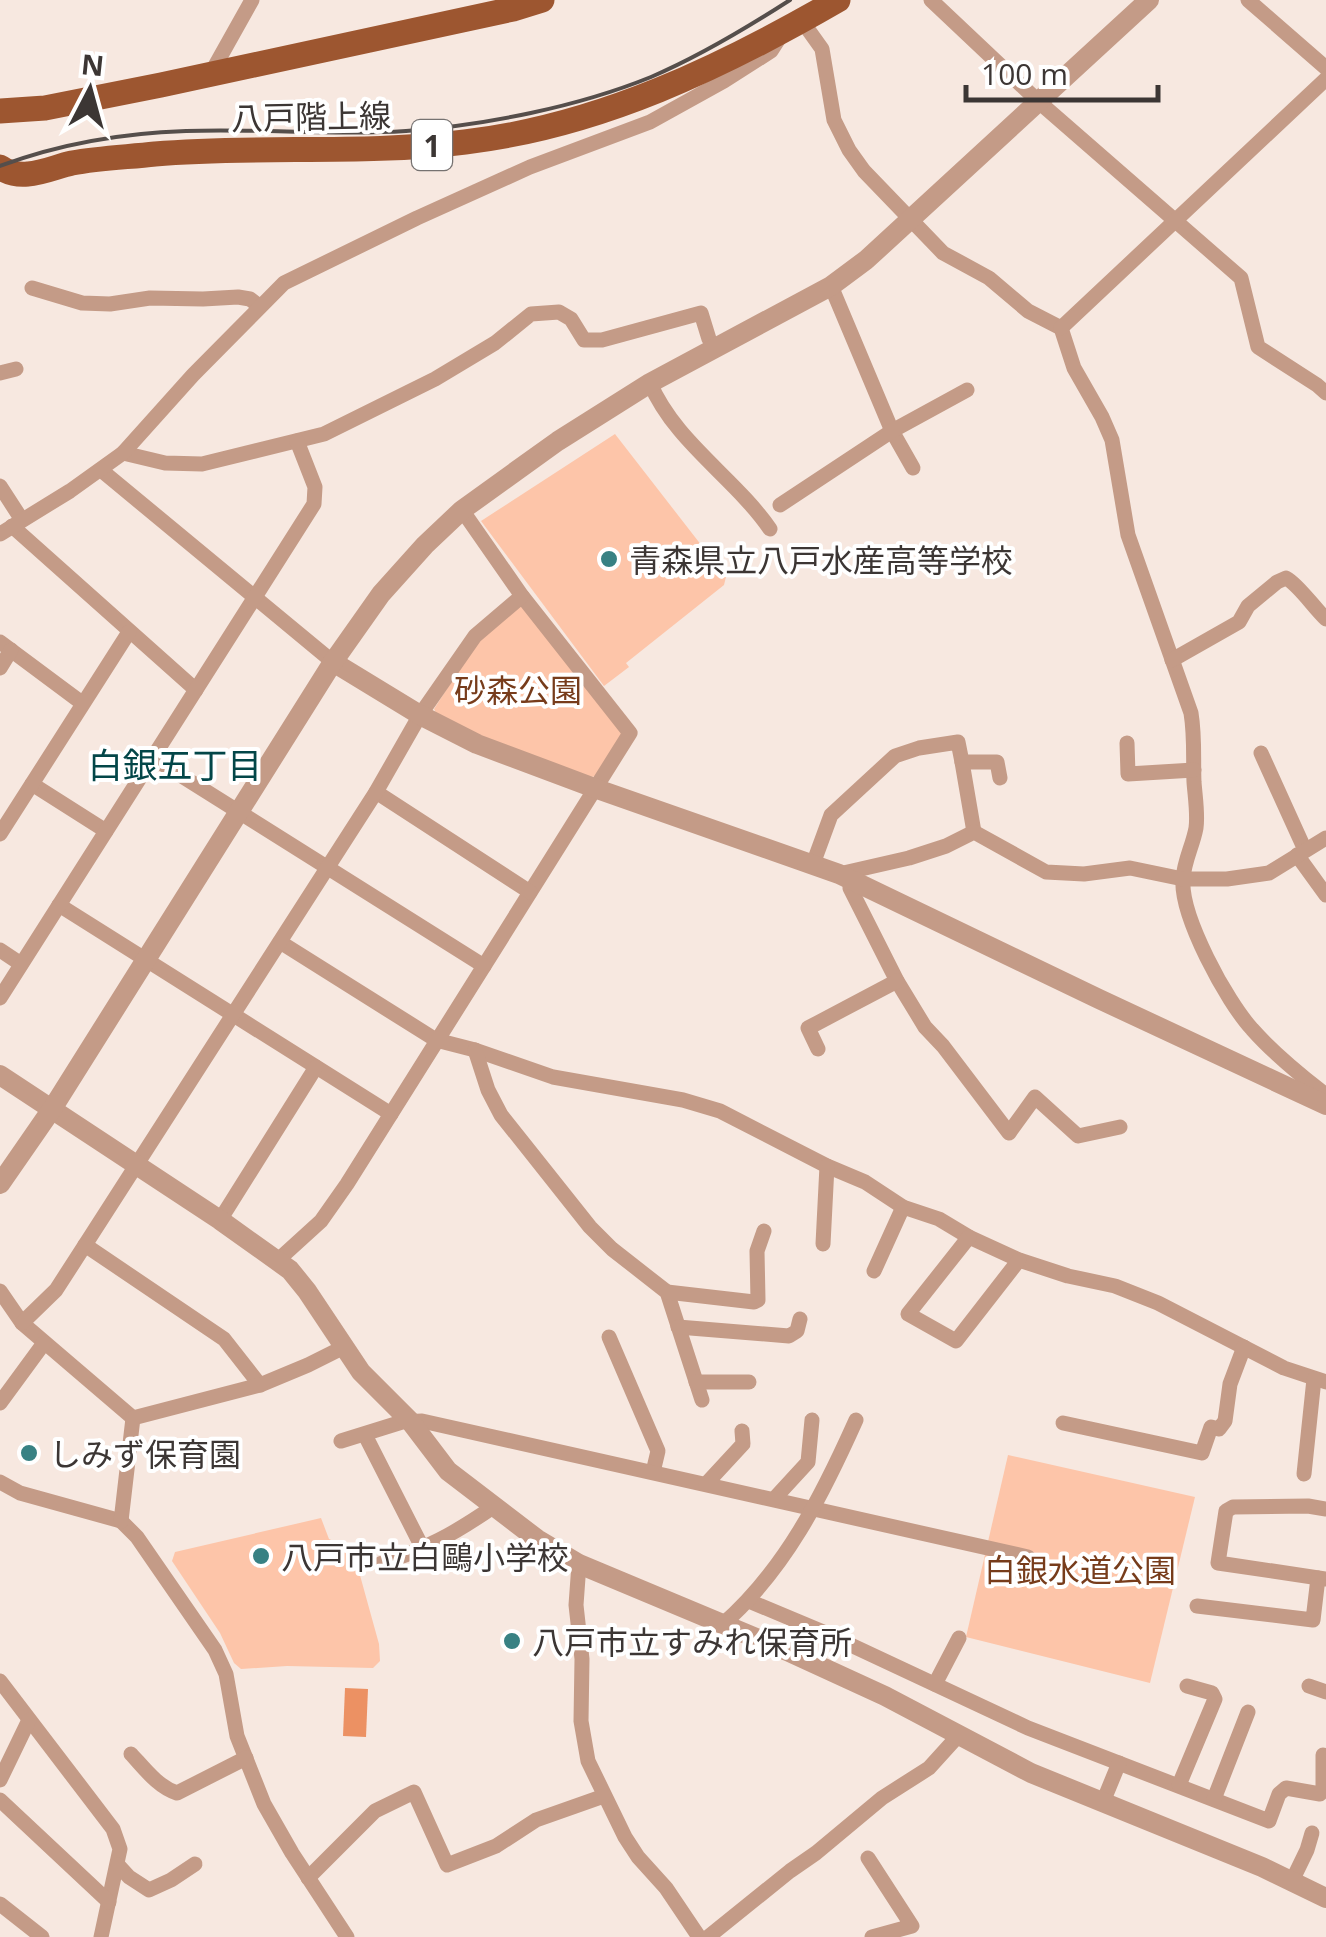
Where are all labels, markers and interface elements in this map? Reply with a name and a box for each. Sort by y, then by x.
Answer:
north arrow [40,40,140,140]
scale bar [966,40,1158,102]
text: N [79,44,106,84]
text: 100 m [981,53,1068,94]
street label: 八戸階上線 [231,93,391,139]
road number: 1 [412,120,452,170]
place label: 青森県立八戸水産高等学校 [629,538,1013,581]
marker: 青森県立八戸水産高等学校 [598,548,620,570]
park label: 砂森公園 [454,668,582,711]
district label: 白銀五丁目 [87,741,263,788]
place label: しみず保育園 [49,1432,241,1475]
marker: しみず保育園 [18,1442,40,1464]
place label: 八戸市立白鷗小学校 [281,1535,569,1578]
marker: 八戸市立白鷗小学校 [250,1545,272,1567]
park label: 白銀水道公園 [984,1548,1176,1591]
place label: 八戸市立すみれ保育所 [532,1620,852,1663]
marker: 八戸市立すみれ保育所 [501,1630,523,1652]

